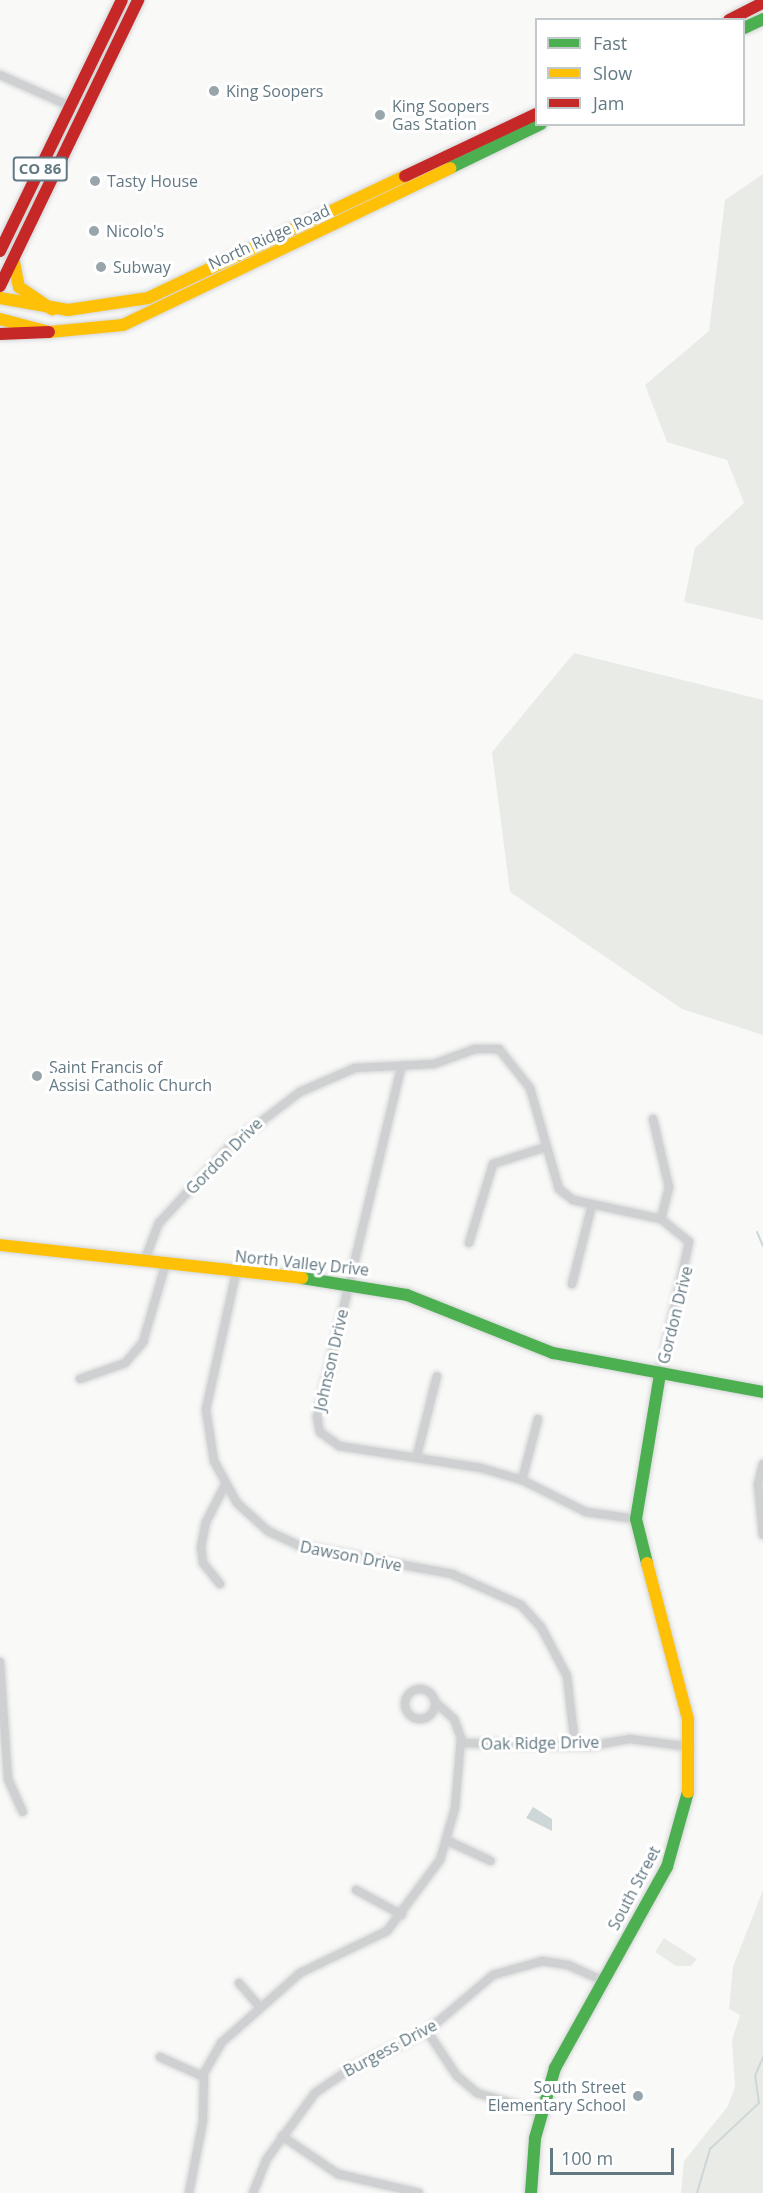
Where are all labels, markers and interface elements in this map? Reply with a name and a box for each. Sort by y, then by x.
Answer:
legend [535,18,745,126]
text: Fast [593,31,627,55]
text: Slow [593,61,632,85]
place label: King Soopers [226,81,323,101]
marker: King Soopers [207,84,221,98]
text: Jam [593,91,625,115]
place label: King Soopers Gas Station [392,96,489,134]
marker: King Soopers Gas Station [373,108,387,122]
road number: CO 86 [12,157,68,181]
place label: Tasty House [107,171,198,191]
marker: Tasty House [88,174,102,188]
street label: North Ridge Road [205,200,333,274]
place label: Nicolo's [106,221,164,241]
marker: Nicolo's [87,224,101,238]
place label: Subway [113,257,171,277]
marker: Subway [94,260,108,274]
place label: Saint Francis of Assisi Catholic Church [49,1057,212,1095]
marker: Saint Francis of Assisi Catholic Church [30,1069,44,1083]
street label: Gordon Drive [182,1114,266,1198]
street label: North Valley Drive [234,1246,370,1280]
street label: Gordon Drive [654,1264,696,1366]
street label: Johnson Drive [310,1307,352,1413]
street label: Dawson Drive [298,1537,404,1575]
street label: Oak Ridge Drive [481,1732,599,1754]
street label: South Street [604,1843,664,1933]
street label: Burgess Drive [340,2015,440,2081]
place label: South Street Elementary School [488,2077,626,2115]
marker: South Street Elementary School [631,2089,645,2103]
scale bar [553,2136,678,2174]
text: 100 m [561,2146,613,2170]

